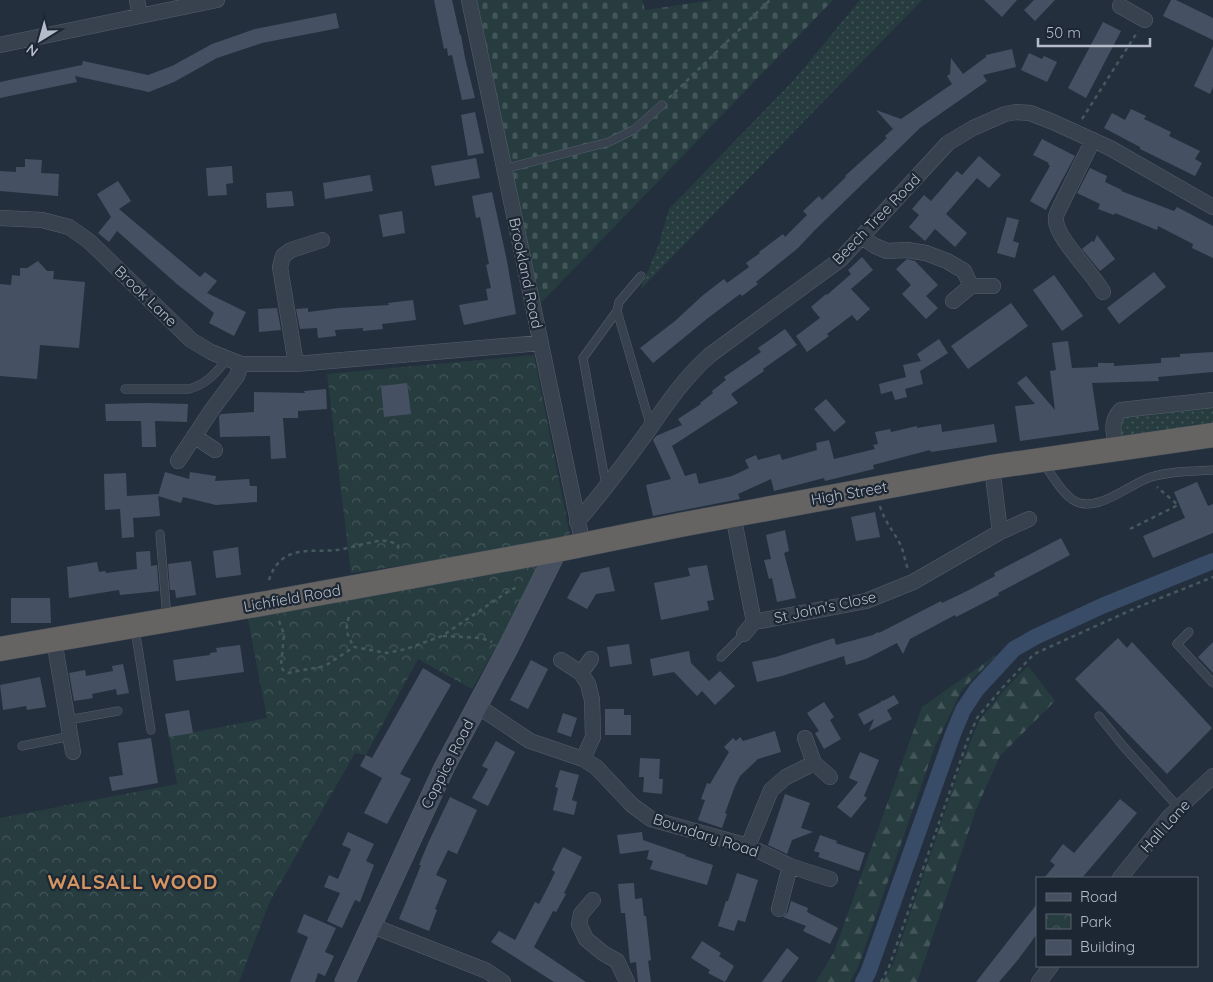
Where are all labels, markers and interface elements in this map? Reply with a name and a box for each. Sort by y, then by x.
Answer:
north arrow [15,15,65,65]
scale bar [1038,15,1150,47]
text: 50 m [1046,23,1081,42]
text: N [23,40,42,61]
street label: Beech Tree Road [828,170,924,268]
street label: Brookland Road [505,216,547,330]
street label: Brook Lane [111,261,181,331]
street label: High Street [809,477,889,509]
street label: Lichfield Road [242,580,342,616]
street label: St John's Close [772,587,878,627]
street label: Coppice Road [416,716,478,812]
street label: Hall Lane [1136,795,1194,857]
street label: Boundary Road [651,809,761,861]
district label: WALSALL WOOD [48,869,218,894]
legend [1036,877,1198,967]
text: Road [1080,887,1117,906]
text: Park [1080,912,1112,931]
text: Building [1080,937,1135,956]

